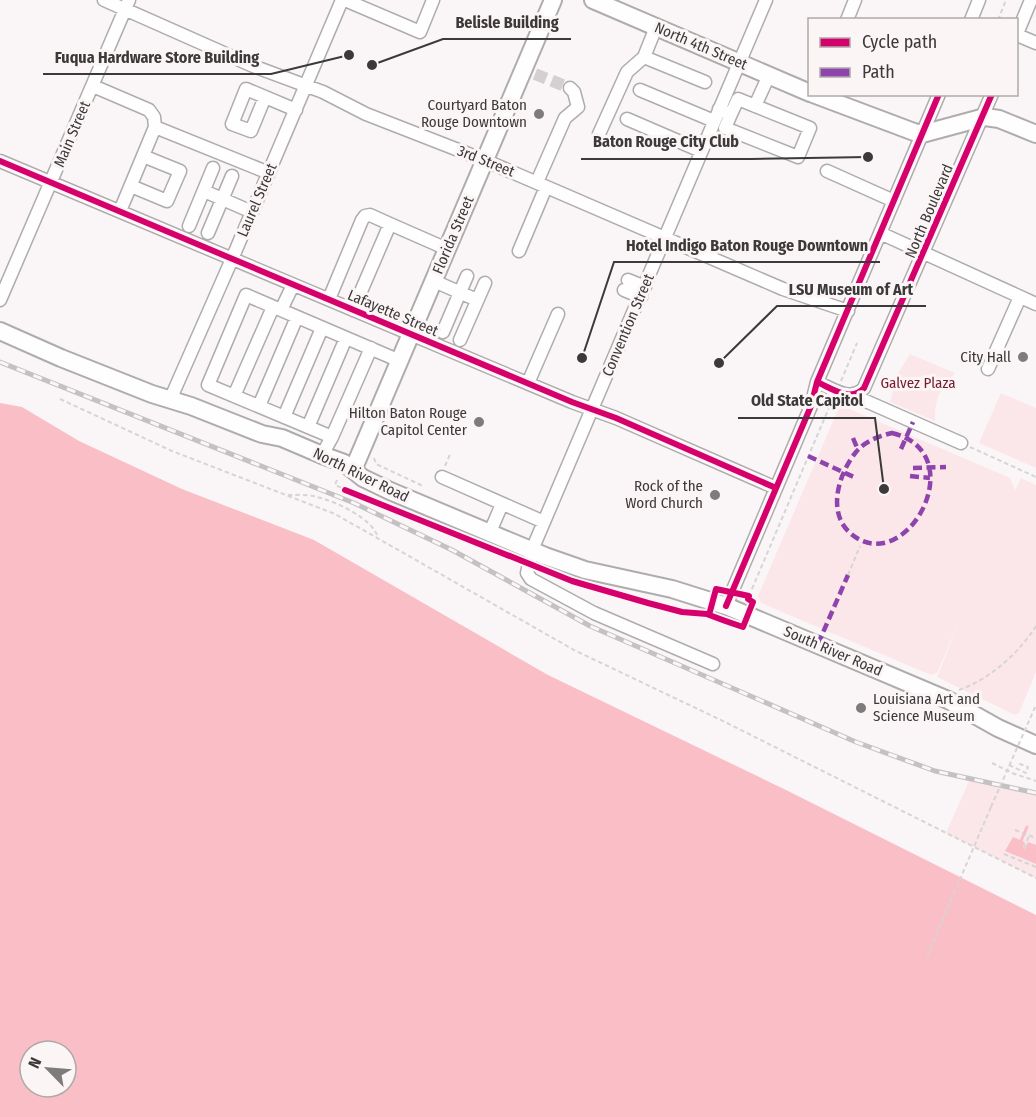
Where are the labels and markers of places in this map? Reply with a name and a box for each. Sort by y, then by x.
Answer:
callout: Belisle Building [443,5,571,39]
callout: Fuqua Hardware Store Building [43,40,271,74]
place label: Courtyard Baton Rouge Downtown [421,96,527,131]
marker: Courtyard Baton Rouge Downtown [532,107,546,121]
callout: Baton Rouge City Club [581,125,751,159]
callout: Hotel Indigo Baton Rouge Downtown [614,228,880,262]
callout: LSU Museum of Art [777,272,926,306]
place label: City Hall [960,348,1011,366]
marker: City Hall [1016,350,1030,364]
callout: Old State Capitol [738,384,875,418]
place label: Hilton Baton Rouge Capitol Center [349,404,468,439]
marker: Hilton Baton Rouge Capitol Center [472,415,486,429]
place label: Rock of the Word Church [625,477,703,512]
marker: Rock of the Word Church [708,488,722,502]
place label: Louisiana Art and Science Museum [873,690,980,725]
marker: Louisiana Art and Science Museum [854,701,868,715]

